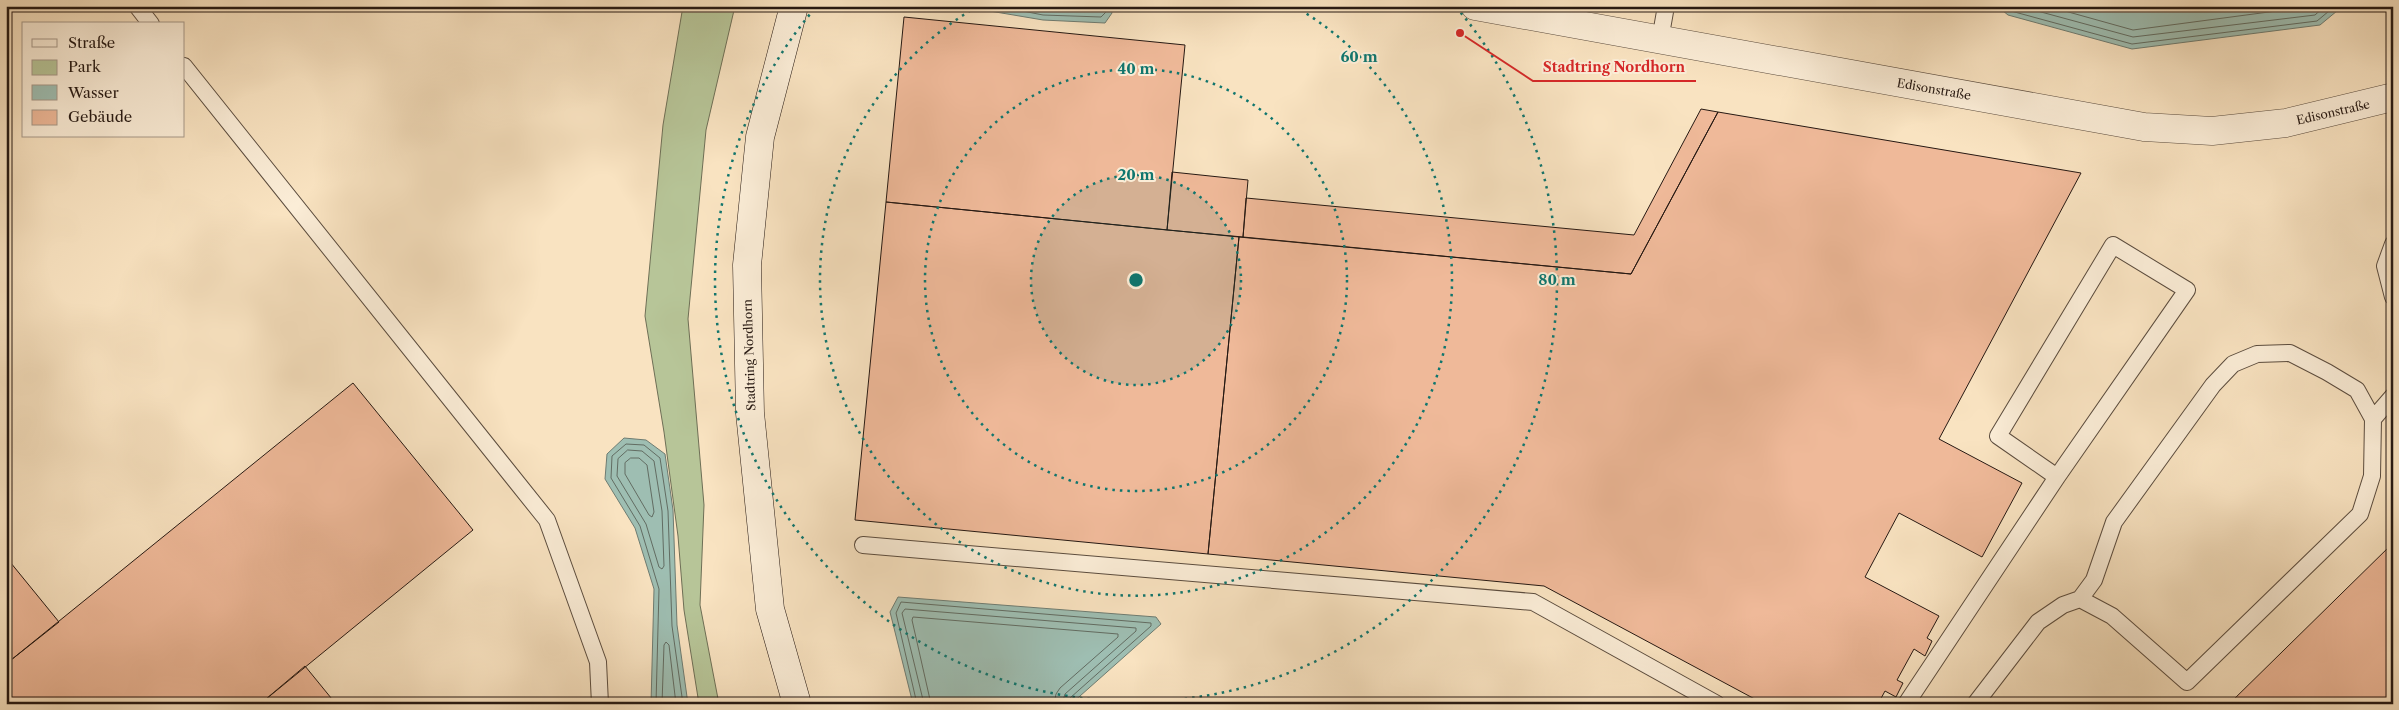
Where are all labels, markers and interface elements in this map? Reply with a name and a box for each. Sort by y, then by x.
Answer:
legend [22,22,185,138]
text: Straße [68,33,115,52]
text: 60 m [1340,47,1378,66]
callout: Stadtring Nordhorn [1533,52,1696,81]
text: Park [68,57,102,76]
text: Stadtring Nordhorn [1543,58,1686,76]
text: 40 m [1117,59,1155,78]
street label: Edisonstraße [1896,75,1973,103]
text: Wasser [67,83,119,102]
street label: Edisonstraße [2295,96,2372,128]
text: Gebäude [68,107,132,126]
text: 20 m [1117,165,1155,184]
text: 80 m [1538,270,1576,289]
centre of rings [1127,271,1145,289]
street label: Stadtring Nordhorn [740,298,758,411]

